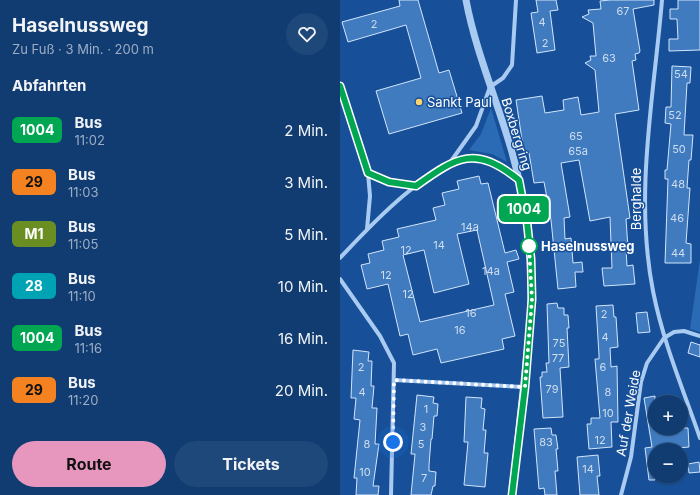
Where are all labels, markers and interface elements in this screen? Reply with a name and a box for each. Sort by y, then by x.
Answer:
house number: 67 [616,4,630,18]
button: heart [286,13,328,55]
text: Haselnussweg [12,14,149,37]
house number: 4 [538,15,546,29]
house number: 2 [371,17,377,31]
house number: 2 [542,36,548,50]
text: Zu Fuß · 3 Min. · 200 m [12,41,154,57]
house number: 63 [602,51,616,65]
house number: 54 [674,67,688,81]
text: Abfahrten [12,76,86,95]
place label: Sankt Paul [427,94,492,110]
street label: Boxbergring [498,96,536,172]
marker: Sankt Paul [414,97,424,107]
house number: 52 [668,108,682,122]
text: Bus [74,113,102,132]
text: 1004 [20,121,54,138]
text: 2 Min. [284,121,328,140]
house number: 65 [569,129,583,143]
text: 11:02 [74,132,105,148]
house number: 50 [672,142,686,156]
house number: 65a [568,144,588,158]
text: Bus [68,165,96,184]
street label: Berghalde [628,168,644,230]
text: 29 [25,173,43,190]
text: 3 Min. [284,173,328,192]
house number: 48 [671,177,685,191]
text: 11:03 [68,184,99,200]
line badge: 1004 [496,196,552,222]
text: 1004 [507,200,541,217]
house number: 46 [670,211,684,225]
text: Bus [68,217,96,236]
house number: 14a [461,220,479,234]
text: M1 [24,225,44,242]
text: 5 Min. [284,225,328,244]
text: 11:05 [68,236,98,252]
marker: Haselnussweg [520,237,538,255]
house number: 14 [433,238,445,252]
place label: Haselnussweg [541,238,634,254]
house number: 12 [400,243,412,257]
house number: 44 [671,246,685,260]
house number: 14a [482,264,500,278]
house number: 12 [380,268,392,282]
text: Bus [68,269,96,288]
text: 28 [25,277,43,294]
text: 10 Min. [278,277,328,296]
house number: 12 [402,287,414,301]
text: 11:10 [68,288,96,304]
house number: 16 [465,306,477,320]
house number: 2 [601,307,607,321]
text: Bus [74,321,102,340]
house number: 16 [454,323,466,337]
text: 1004 [20,329,54,346]
text: 16 Min. [278,329,328,348]
house number: 4 [601,330,609,344]
house number: 75 [553,336,566,350]
text: 11:16 [74,340,102,356]
house number: 77 [552,351,564,365]
house number: 2 [358,360,364,374]
house number: 6 [600,360,607,374]
street label: Auf der Weide [613,368,643,458]
text: Bus [68,373,96,392]
text: 29 [25,381,43,398]
text: 20 Min. [275,381,328,400]
house number: 79 [546,382,559,396]
house number: 4 [358,385,366,399]
house number: 8 [605,385,612,399]
text: 11:20 [68,392,98,408]
map controls [648,395,688,483]
button: + [648,395,688,435]
house number: 1 [424,402,428,416]
house number: 10 [602,406,614,420]
house number: 3 [420,420,427,434]
your location [383,432,403,452]
house number: 12 [594,433,606,447]
house number: 83 [539,435,553,449]
house number: 8 [364,437,371,451]
house number: 5 [418,437,425,451]
button: Route [12,441,166,487]
button: Tickets [174,441,328,487]
button: − [648,443,688,483]
house number: 14 [582,462,594,476]
house number: 10 [359,465,371,479]
house number: 7 [421,471,427,485]

